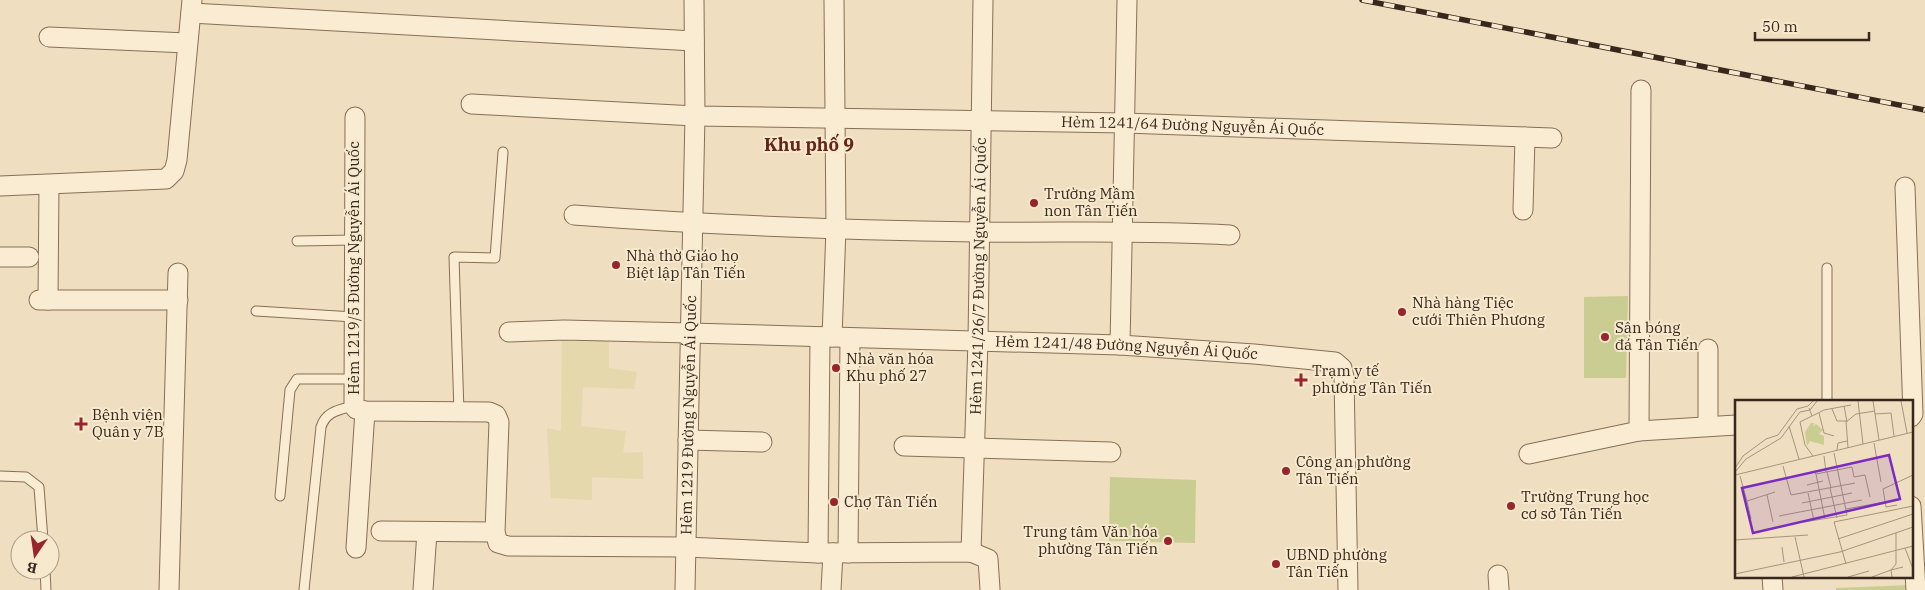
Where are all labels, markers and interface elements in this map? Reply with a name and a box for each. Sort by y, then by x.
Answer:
scale bar [1755,10,1869,42]
text: 50 m [1762,17,1798,36]
street label: Hẻm 1241/64 Đường Nguyễn Ái Quốc [1061,112,1325,139]
district label: Khu phố 9 [764,133,854,156]
street label: Hẻm 1241/26/7 Đường Nguyễn Ái Quốc [966,137,990,415]
street label: Hẻm 1219/5 Đường Nguyễn Ái Quốc [344,141,363,395]
place label: Trường Mầm non Tân Tiến [1044,184,1138,220]
marker: Trường Mầm non Tân Tiến [1028,197,1040,209]
place label: Nhà thờ Giáo họ Biệt lập Tân Tiến [626,246,746,282]
marker: Nhà thờ Giáo họ Biệt lập Tân Tiến [610,259,622,271]
place label: Nhà hàng Tiệc cưới Thiên Phương [1412,293,1545,329]
street label: Hẻm 1219 Đường Nguyễn Ái Quốc [676,295,700,535]
marker: Nhà hàng Tiệc cưới Thiên Phương [1396,306,1408,318]
place label: Sân bóng đá Tân Tiến [1615,318,1699,354]
marker: Sân bóng đá Tân Tiến [1599,331,1611,343]
street label: Hẻm 1241/48 Đường Nguyễn Ái Quốc [995,332,1259,363]
place label: Nhà văn hóa Khu phố 27 [846,349,934,385]
place label: Trạm y tế phường Tân Tiến [1312,361,1433,397]
marker: Nhà văn hóa Khu phố 27 [830,362,842,374]
marker: Trạm y tế phường Tân Tiến [1294,373,1308,387]
inset map [1735,400,1912,578]
place label: Bệnh viện Quân y 7B [92,405,164,441]
marker: Bệnh viện Quân y 7B [74,417,88,431]
place label: Công an phường Tân Tiến [1296,452,1411,488]
marker: Công an phường Tân Tiến [1280,465,1292,477]
place label: Trường Trung học cơ sở Tân Tiến [1521,487,1649,523]
place label: Chợ Tân Tiến [844,492,938,511]
marker: Chợ Tân Tiến [828,496,840,508]
marker: Trường Trung học cơ sở Tân Tiến [1505,500,1517,512]
place label: Trung tâm Văn hóa phường Tân Tiến [1023,522,1158,558]
north arrow [10,530,60,580]
marker: Trung tâm Văn hóa phường Tân Tiến [1162,535,1174,547]
place label: UBND phường Tân Tiến [1286,545,1387,581]
text: B [25,558,39,578]
marker: UBND phường Tân Tiến [1270,558,1282,570]

